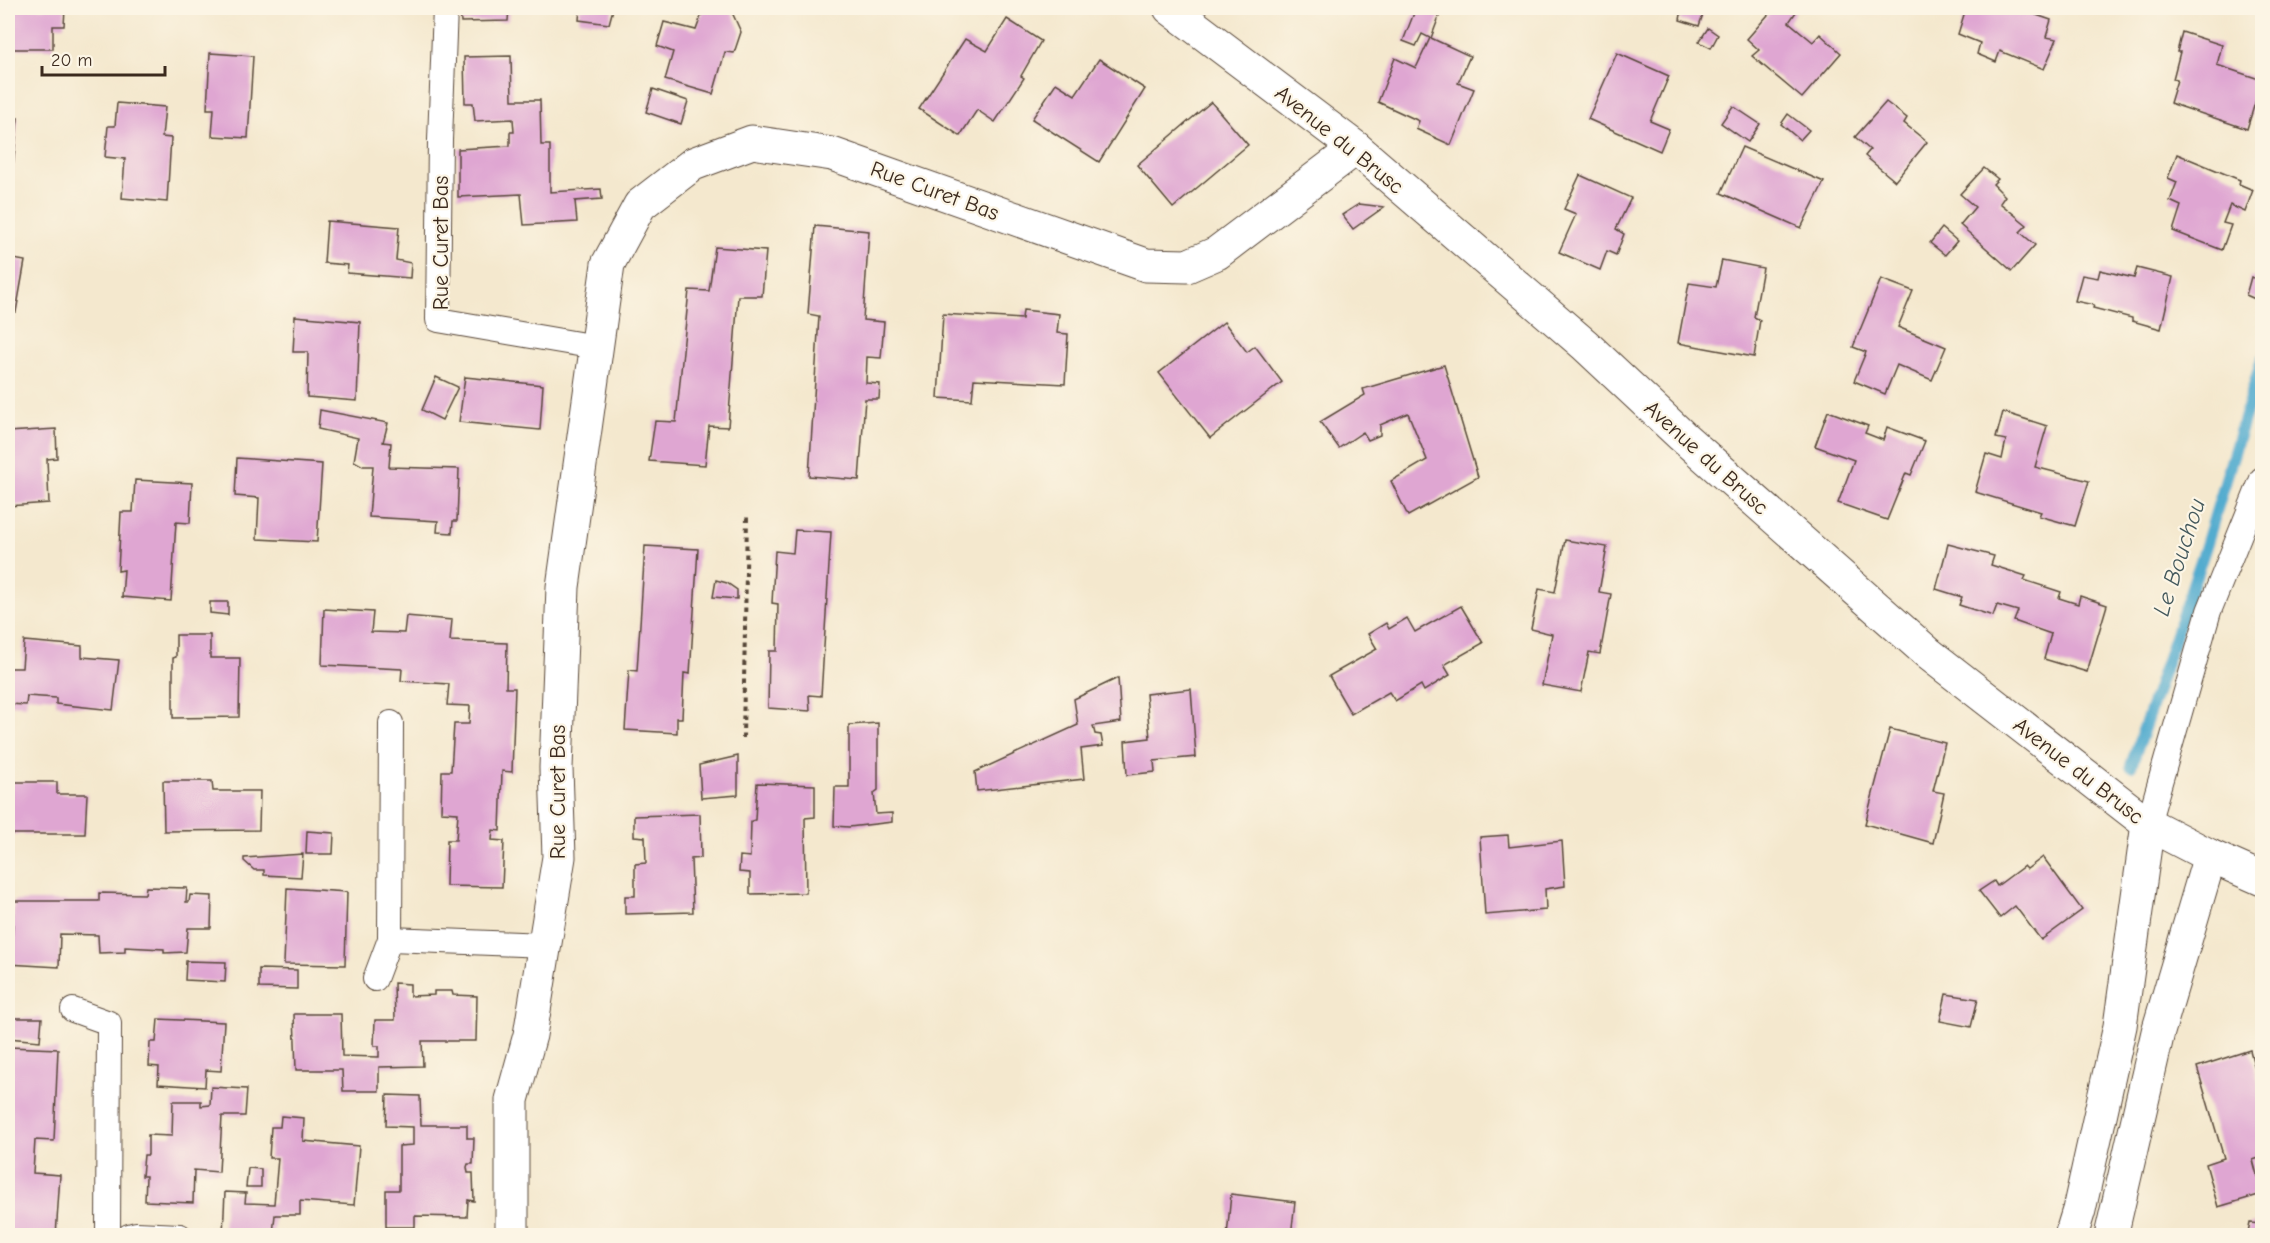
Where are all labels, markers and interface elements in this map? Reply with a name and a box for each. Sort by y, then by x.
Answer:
scale bar [42,39,165,77]
text: 20 m [51,50,92,71]
street label: Avenue du Brusc [1270,80,1409,200]
street label: Rue Curet Bas [867,156,1002,226]
street label: Rue Curet Bas [428,176,454,310]
street label: Avenue du Brusc [1639,395,1774,520]
water label: Le Bouchou [2147,495,2211,619]
street label: Avenue du Brusc [2008,712,2149,830]
street label: Rue Curet Bas [545,725,571,859]

